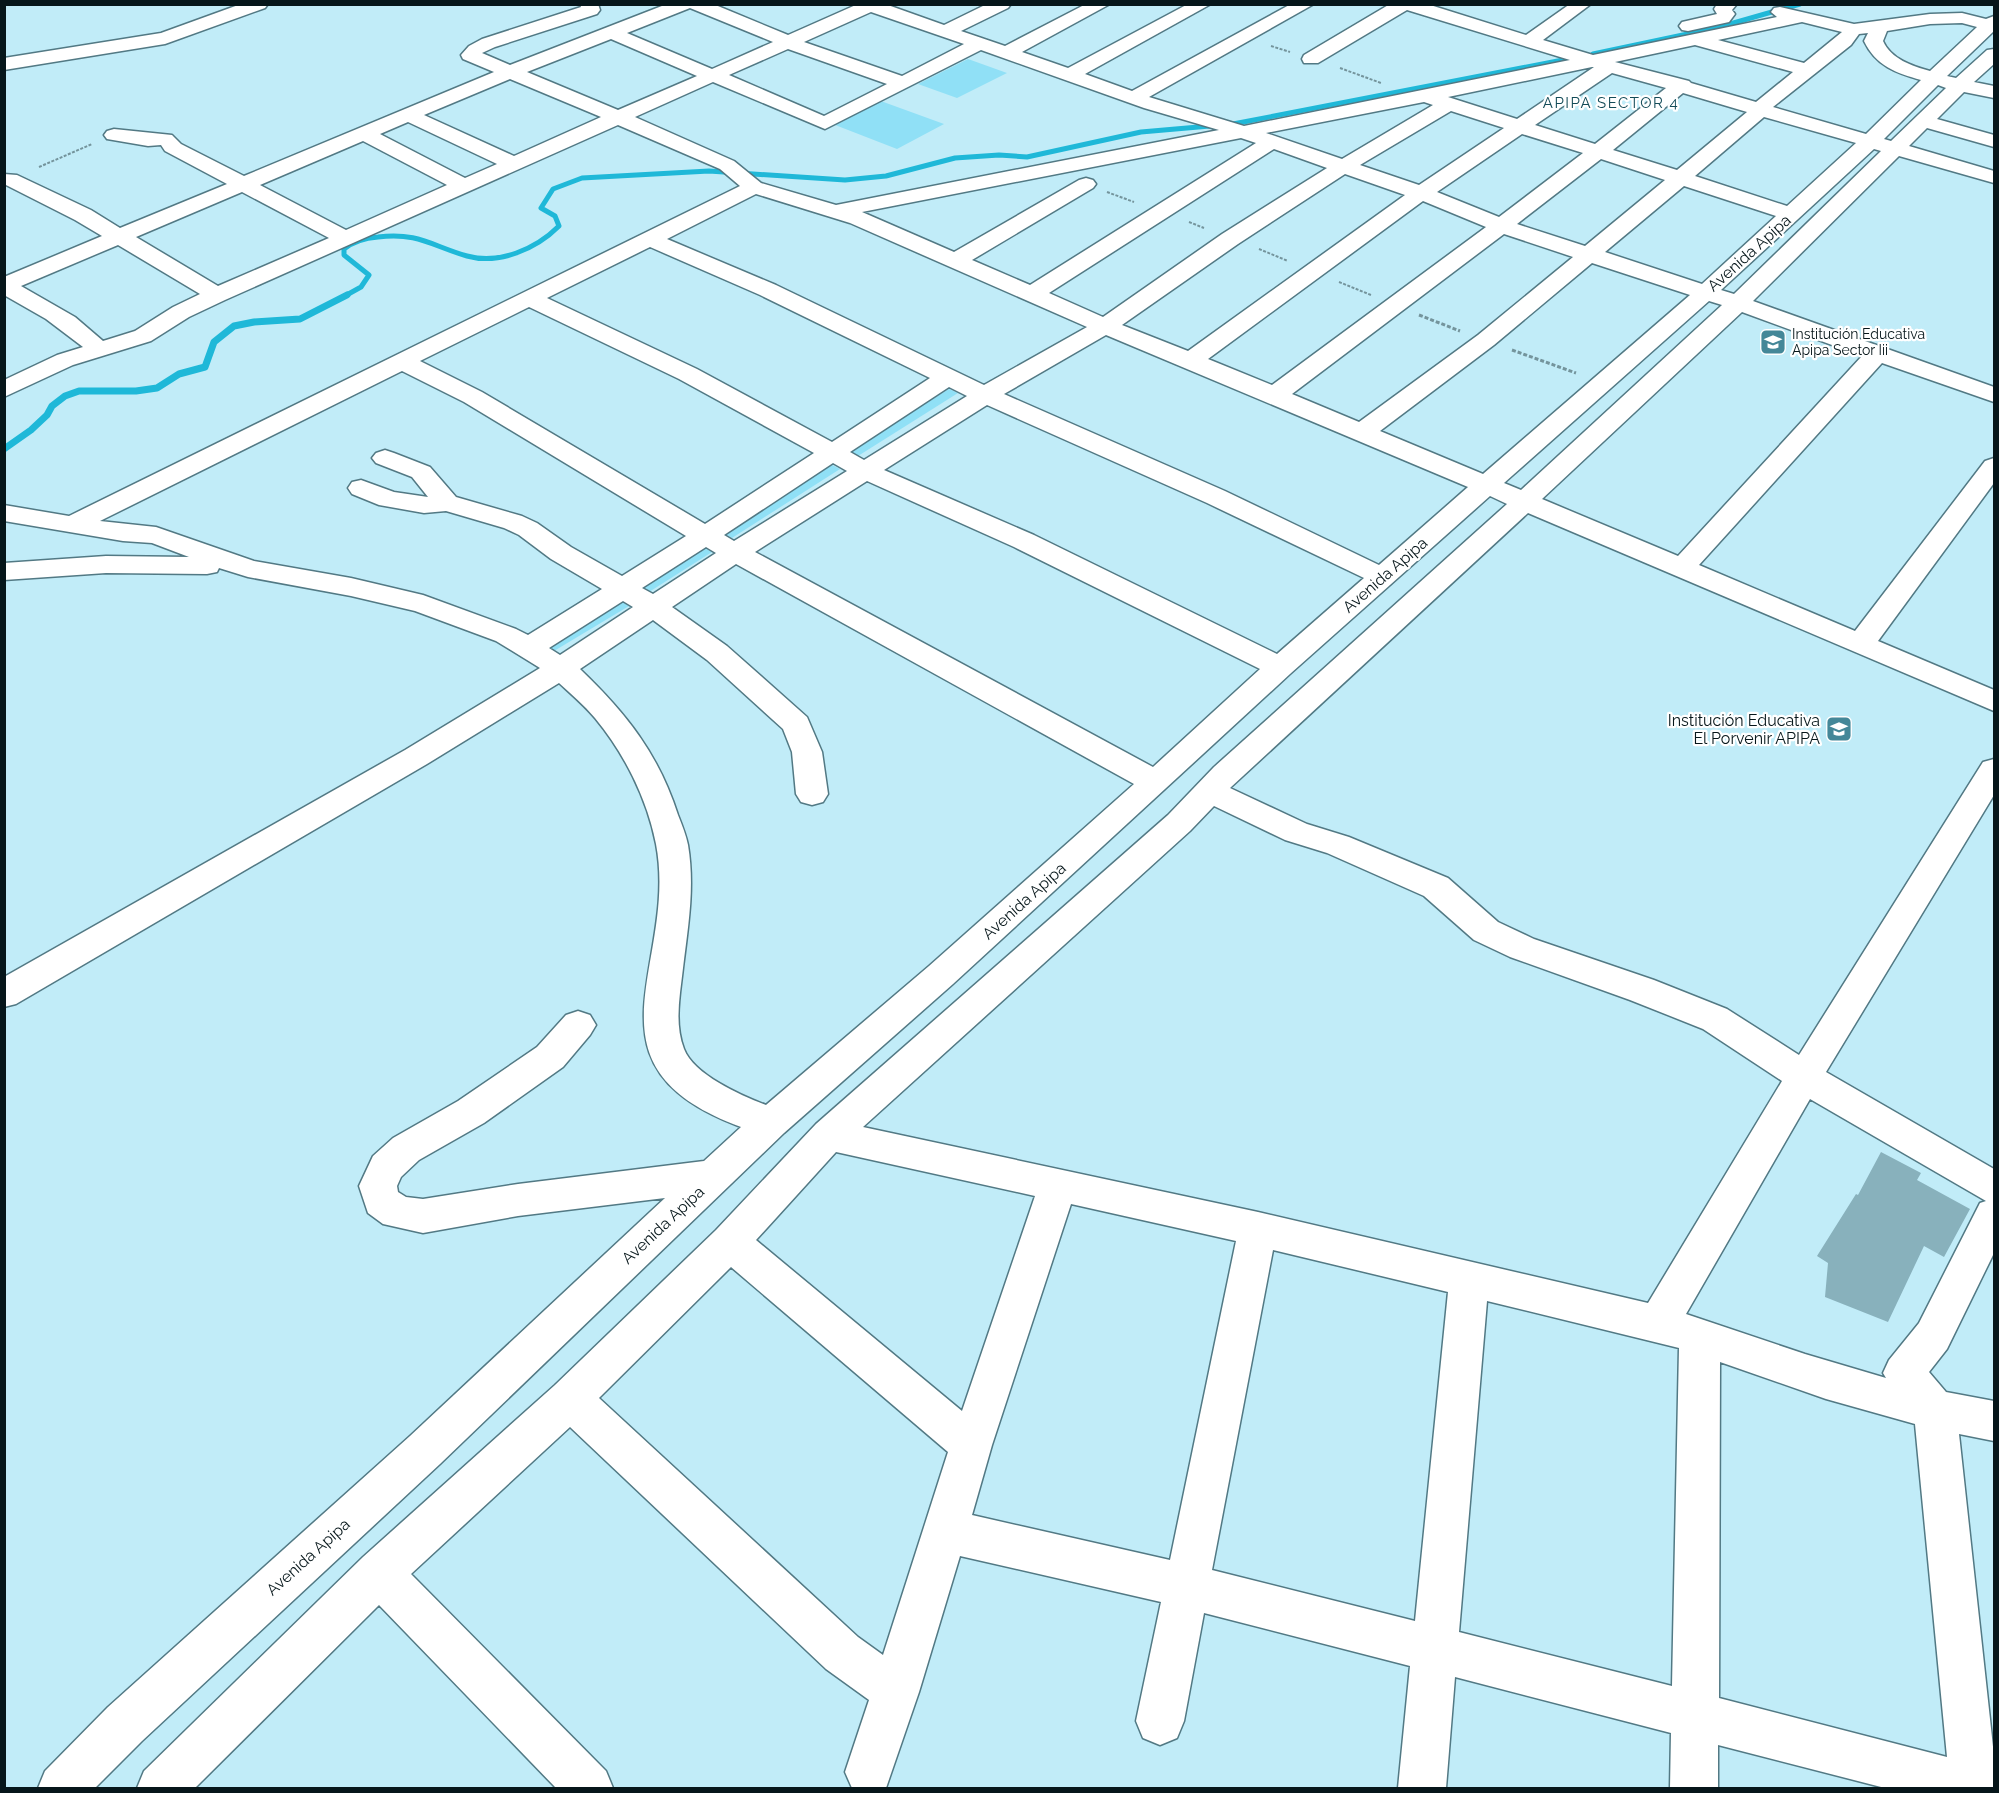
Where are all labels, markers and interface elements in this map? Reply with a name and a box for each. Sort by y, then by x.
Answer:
district label: APIPA SECTOR 4 [1543,94,1679,112]
street label: Avenida Apipa [1703,211,1795,295]
place label: Institución Educativa Apipa Sector Iii [1792,326,1925,358]
school or university icon: Institución Educativa Apipa Sector Iii [1758,327,1788,357]
street label: Avenida Apipa [1339,533,1431,617]
place label: Institución Educativa El Porvenir APIPA [1668,711,1820,748]
school or university icon: Institución Educativa El Porvenir APIPA [1824,714,1854,744]
street label: Avenida Apipa [978,859,1070,943]
street label: Avenida Apipa [618,1182,708,1268]
street label: Avenida Apipa [262,1515,354,1599]

